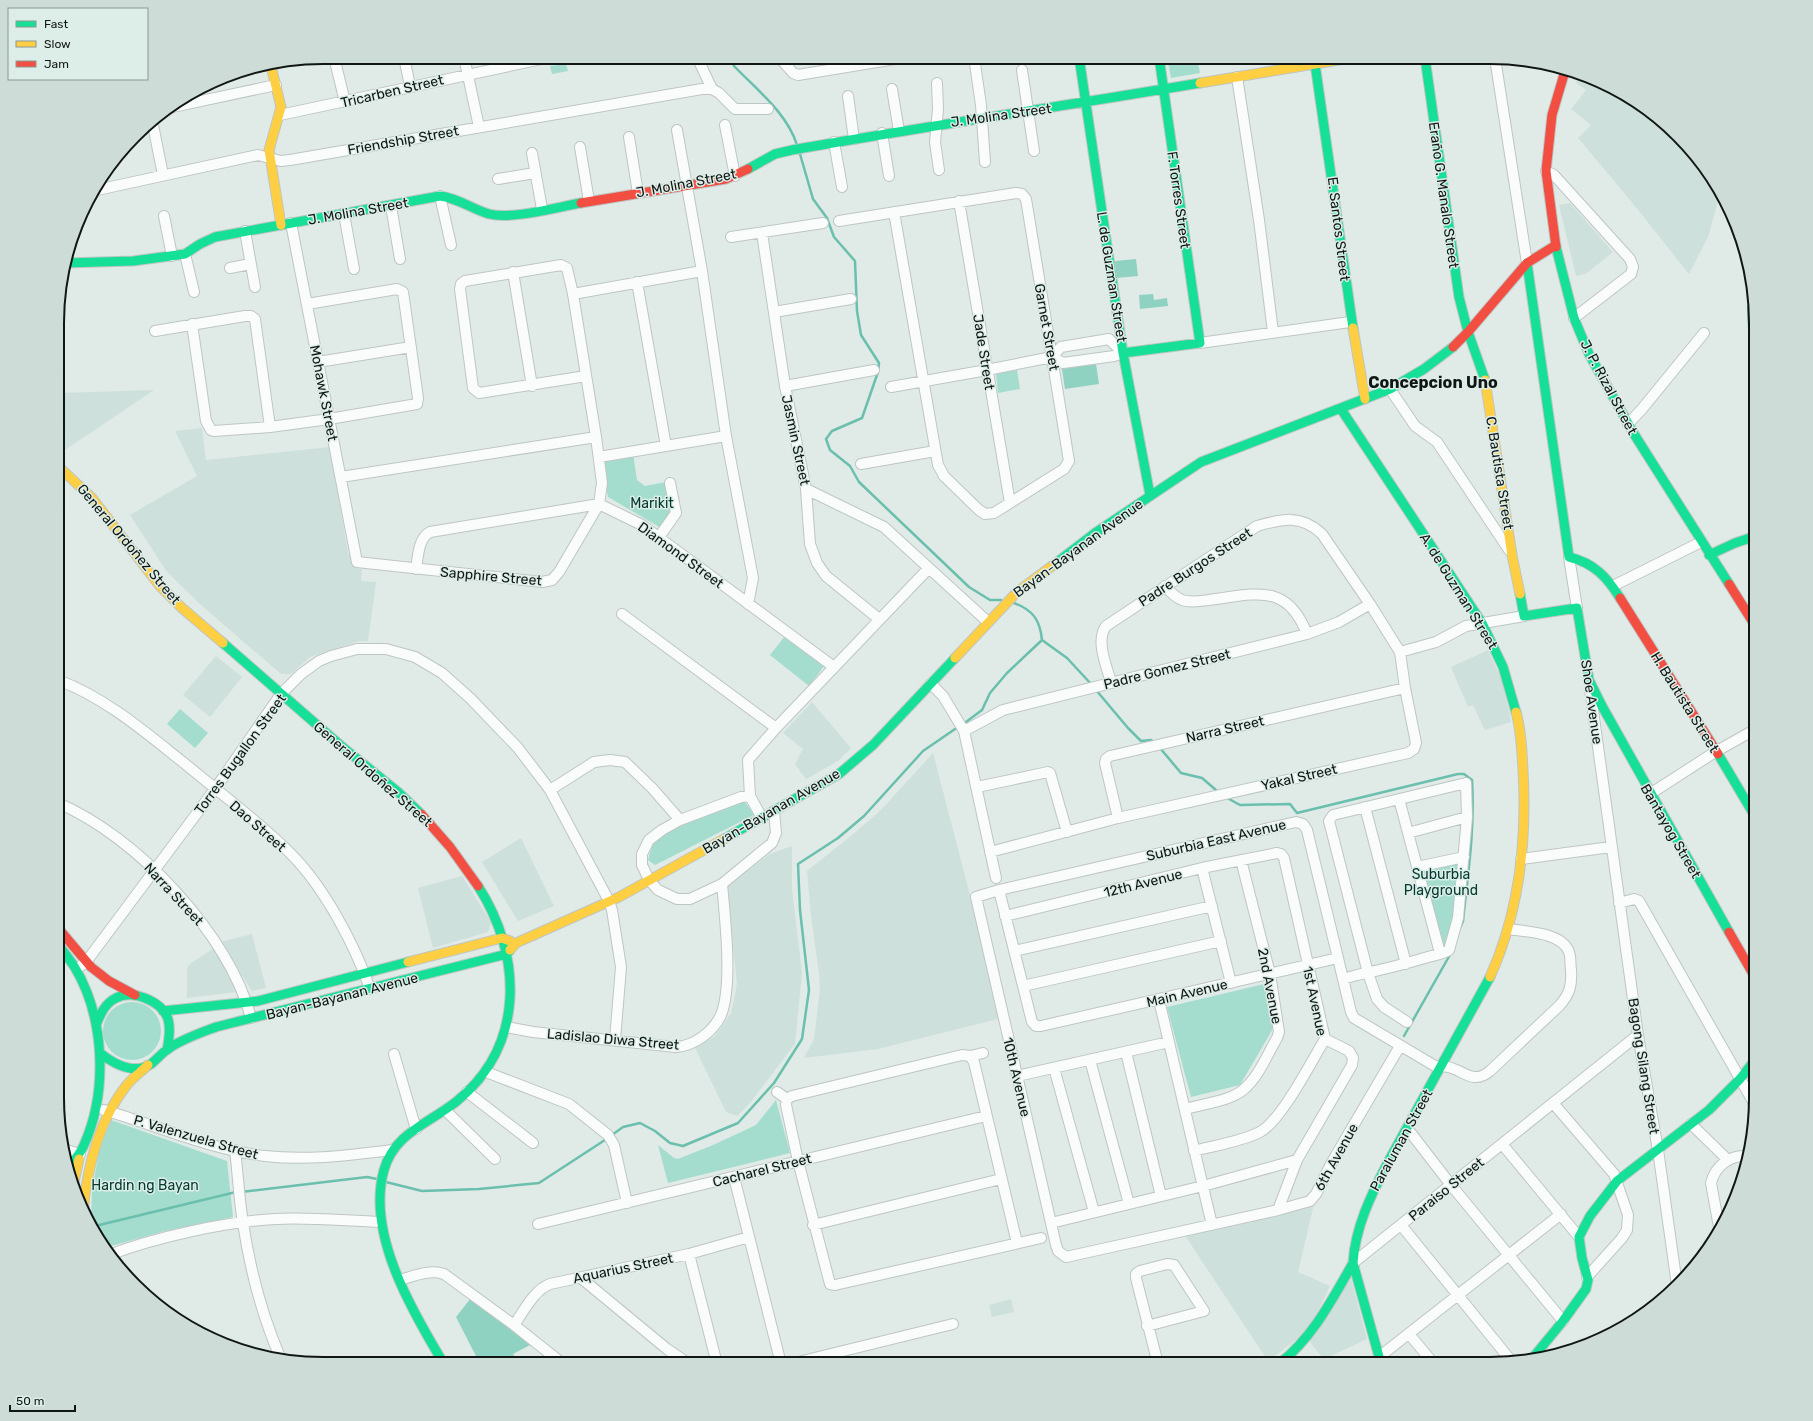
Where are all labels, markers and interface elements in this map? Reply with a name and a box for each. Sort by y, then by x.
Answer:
legend [8,8,148,80]
text: Fast [44,17,68,31]
text: Slow [44,37,71,51]
text: Jam [44,57,69,71]
street label: Tricarben Street [339,71,446,112]
street label: J. Molina Street [950,100,1053,131]
street label: Eraño G. Manalo Street [1425,121,1462,270]
street label: Friendship Street [346,122,461,159]
street label: F. Torres Street [1163,150,1194,250]
street label: J. Molina Street [635,165,738,202]
street label: E. Santos Street [1324,176,1353,283]
street label: J. Molina Street [307,194,410,229]
street label: L. de Guzman Street [1093,211,1130,344]
street label: Garnet Street [1030,282,1063,373]
street label: Jade Street [969,313,998,392]
street label: J. P. Rizal Street [1576,337,1641,438]
street label: Mohawk Street [306,344,341,443]
district label: Concepcion Uno [1368,373,1498,392]
street label: Jasmin Street [778,393,813,487]
street label: C. Bautista Street [1482,415,1517,532]
street label: General Ordoñez Street [73,481,184,608]
park label: Marikit [630,495,674,512]
street label: Bayan-Bayanan Avenue [1010,496,1147,601]
street label: Diamond Street [634,519,727,593]
street label: Padre Burgos Street [1135,524,1256,610]
street label: A. de Guzman Street [1416,530,1501,653]
street label: Sapphire Street [439,564,543,589]
street label: Padre Gomez Street [1102,645,1233,693]
street label: H. Bautista Street [1647,649,1723,756]
street label: Shoe Avenue [1577,659,1606,746]
street label: Torres Bugallon Street [191,690,290,818]
street label: Narra Street [1184,712,1266,747]
street label: General Ordoñez Street [310,718,436,831]
street label: Yakal Street [1259,760,1339,794]
street label: Bayan-Bayanan Avenue [699,765,843,858]
street label: Bantayog Street [1637,781,1705,882]
street label: Dao Street [226,797,290,856]
street label: Suburbia East Avenue [1145,816,1288,865]
street label: Narra Street [140,859,207,930]
street label: 12th Avenue [1102,865,1184,901]
park label: Suburbia Playground [1404,866,1478,899]
street label: 2nd Avenue [1254,947,1285,1026]
street label: 1st Avenue [1299,965,1330,1038]
street label: Bayan-Bayanan Avenue [264,969,420,1024]
street label: Main Avenue [1145,976,1230,1011]
street label: Bagong Silang Street [1624,997,1663,1136]
street label: Ladislao Diwa Street [546,1025,680,1054]
street label: 10th Avenue [999,1036,1034,1119]
street label: Paraluman Street [1366,1086,1437,1194]
street label: P. Valenzuela Street [132,1112,261,1164]
street label: 6th Avenue [1311,1120,1362,1194]
street label: Cacharel Street [711,1150,814,1191]
street label: Paraiso Street [1405,1154,1488,1225]
park label: Hardin ng Bayan [91,1177,199,1194]
street label: Aquarius Street [571,1249,675,1287]
scale bar [10,1387,75,1413]
text: 50 m [16,1394,44,1408]

